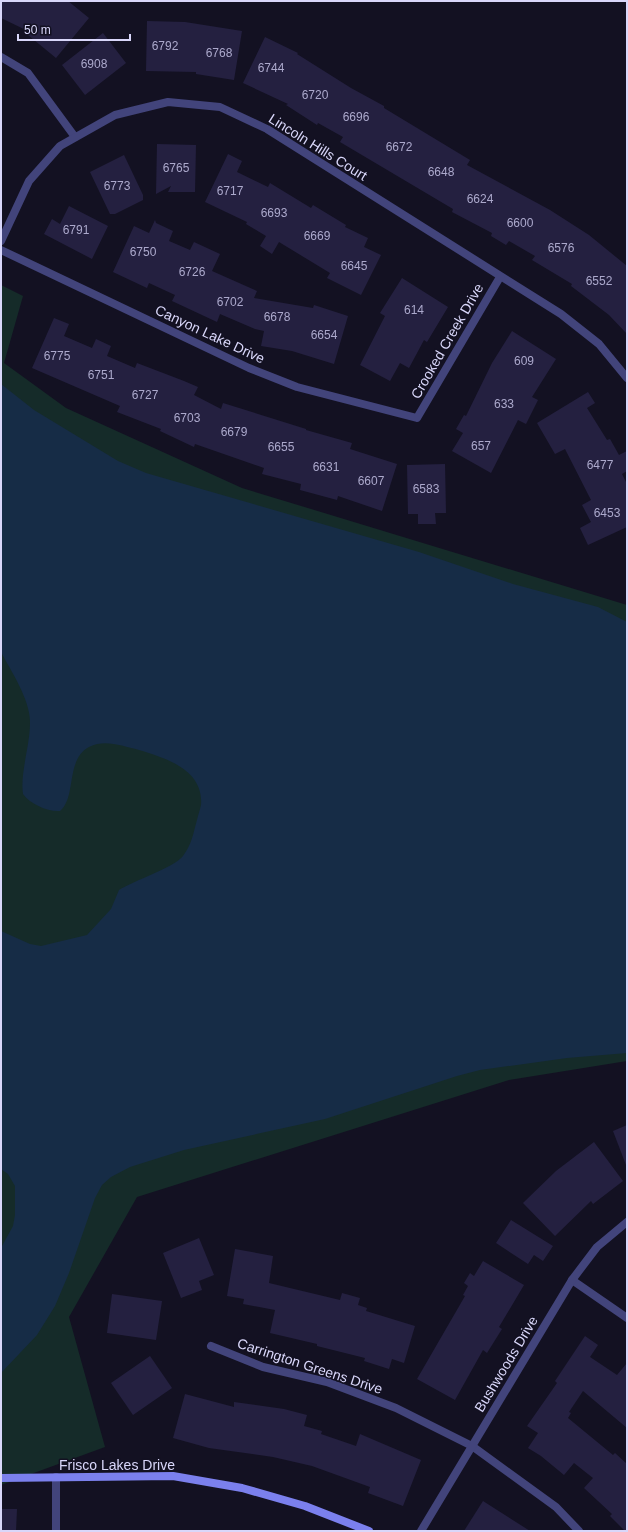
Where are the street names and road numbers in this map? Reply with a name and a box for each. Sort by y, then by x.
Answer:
street label: Lincoln Hills Court [266,110,370,184]
street label: Crooked Creek Drive [407,280,487,402]
street label: Canyon Lake Drive [153,302,268,366]
street label: Bushwoods Drive [471,1313,541,1415]
street label: Carrington Greens Drive [235,1335,385,1397]
street label: Frisco Lakes Drive [59,1457,175,1473]

